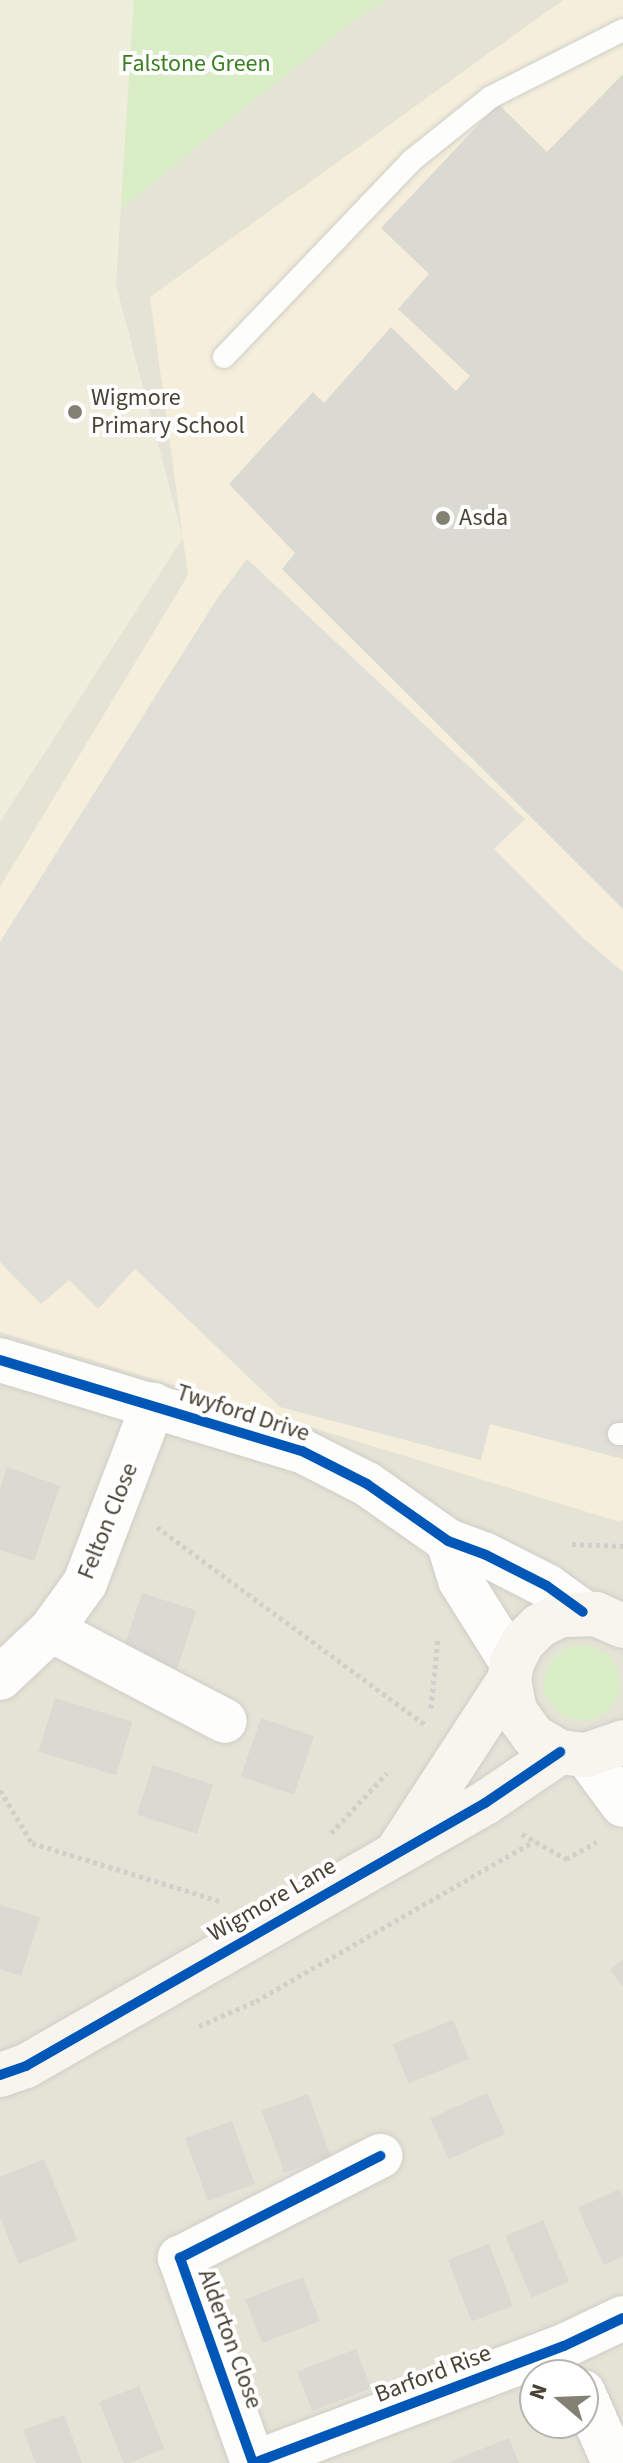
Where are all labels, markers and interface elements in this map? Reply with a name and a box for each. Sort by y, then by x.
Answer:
park label: Falstone Green [121,50,271,78]
place label: Wigmore Primary School [91,384,245,440]
marker: Wigmore Primary School [66,403,84,421]
place label: Asda [459,504,508,532]
marker: Asda [434,509,452,527]
street label: Twyford Drive [173,1378,313,1448]
street label: Felton Close [72,1459,144,1583]
street label: Wigmore Lane [203,1852,341,1948]
street label: Alderton Close [191,2265,269,2413]
street label: Barford Rise [371,2339,495,2409]
north arrow [519,2359,599,2439]
text: N [521,2380,556,2404]

